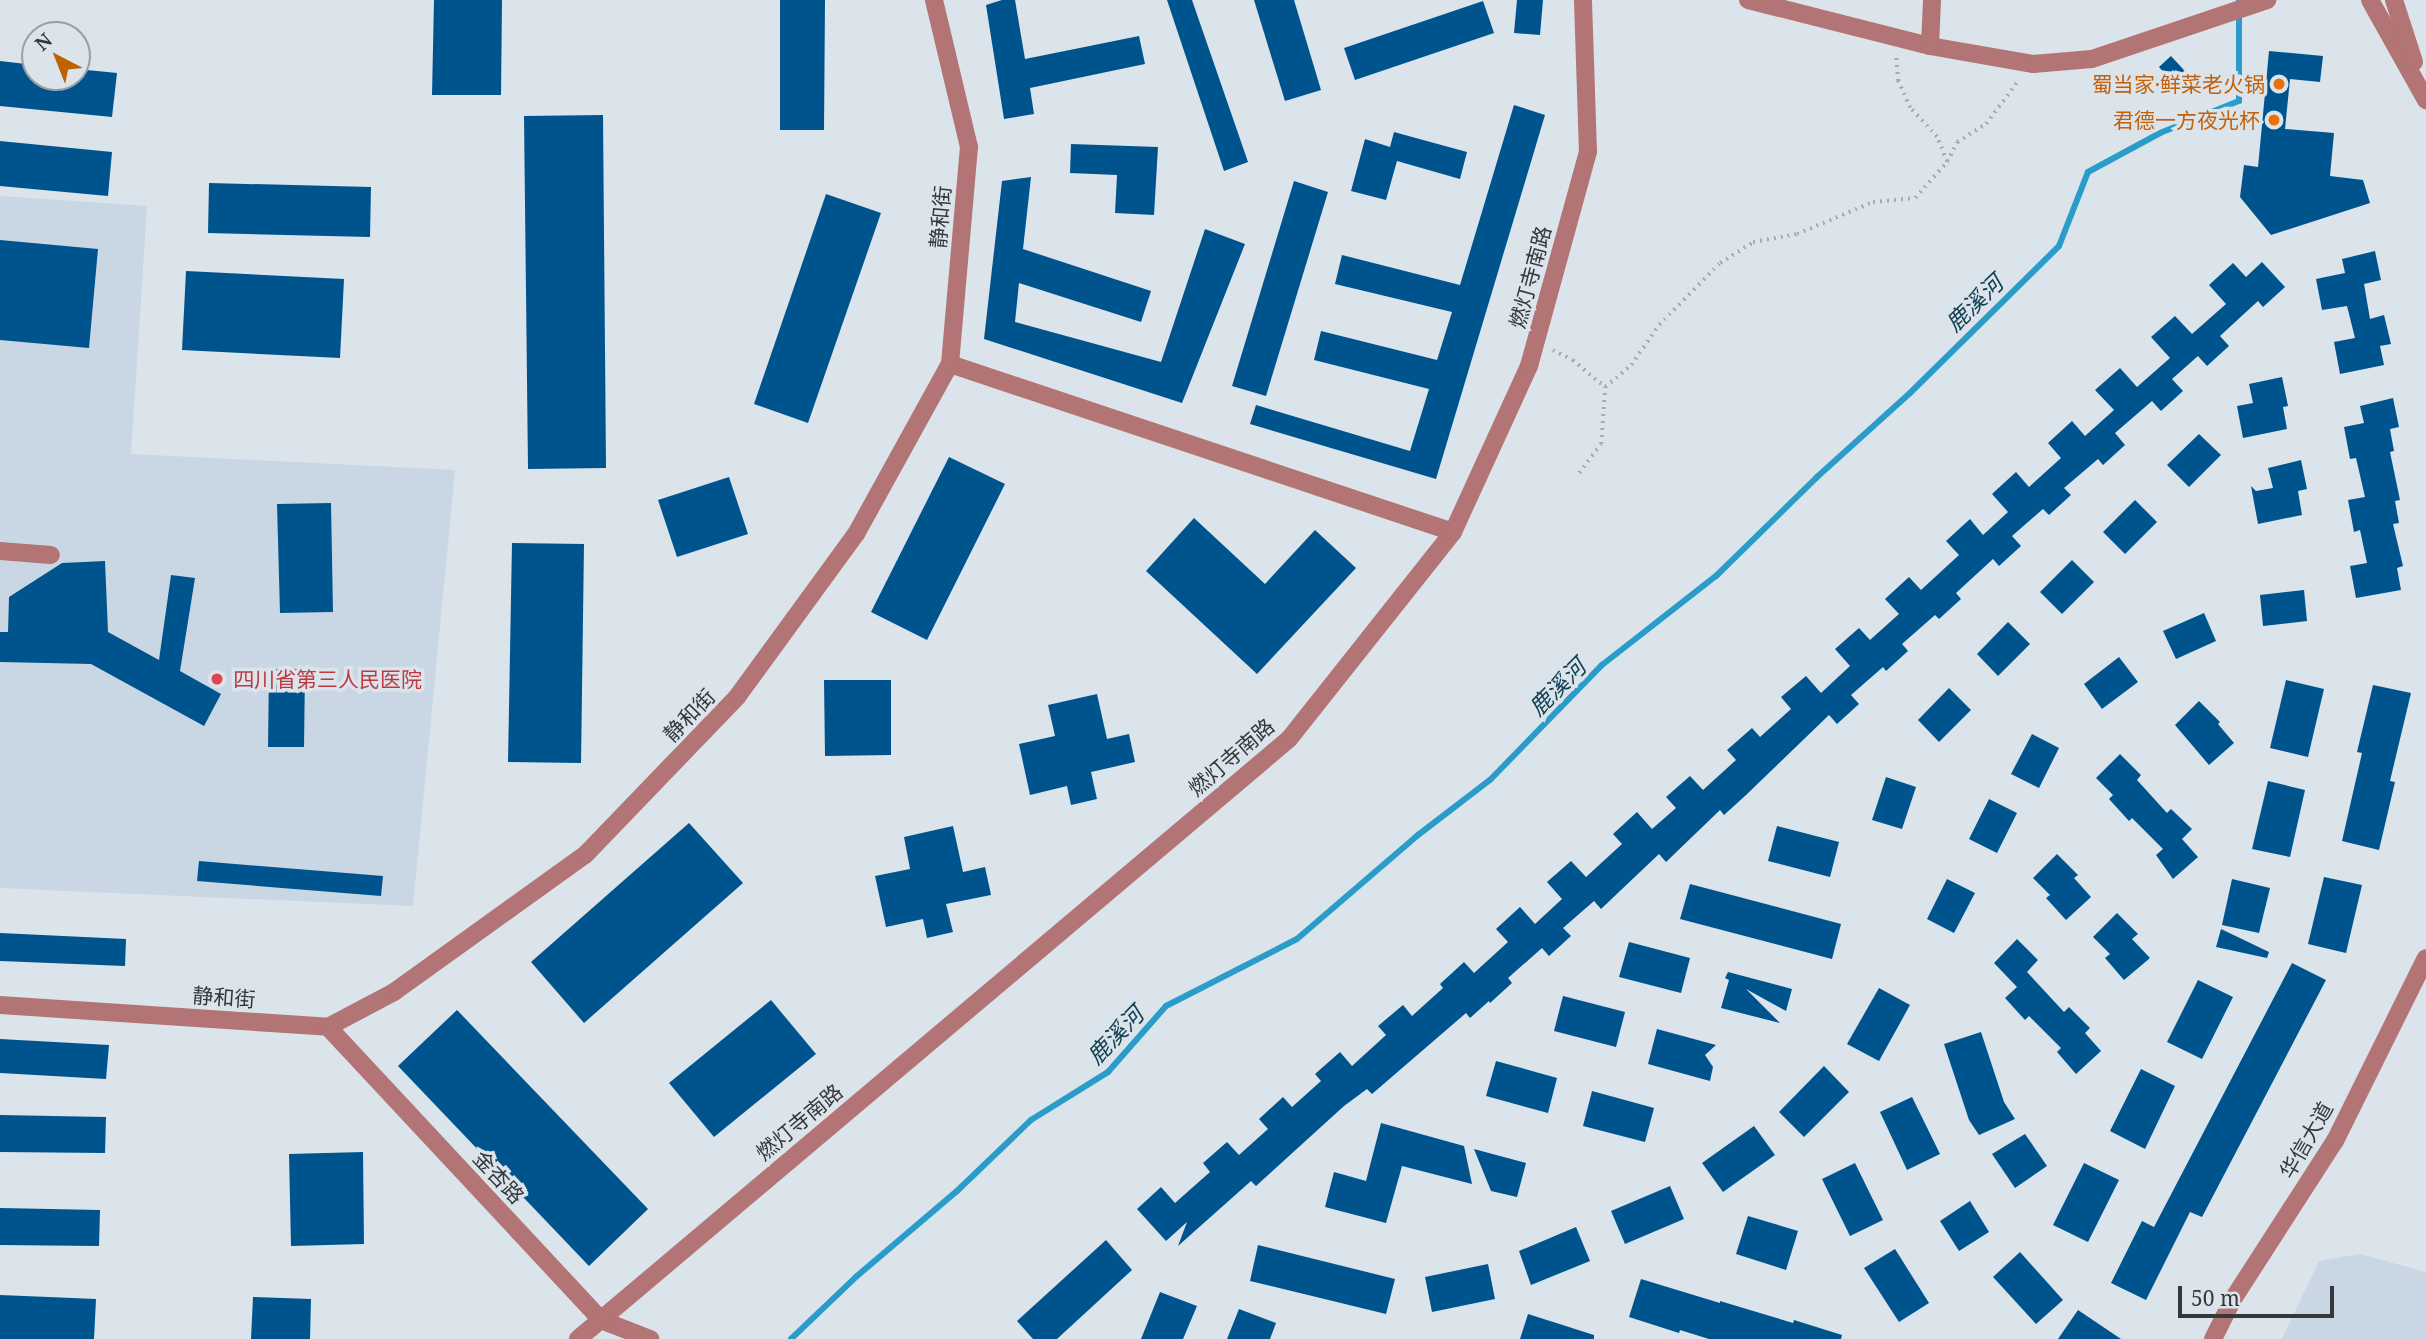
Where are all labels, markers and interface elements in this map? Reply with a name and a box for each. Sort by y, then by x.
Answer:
north arrow [21,21,91,91]
text: N [29,27,58,57]
place label: 蜀当家·鲜菜老火锅 [2092,71,2265,97]
marker: 蜀当家·鲜菜老火锅 [2271,76,2287,92]
place label: 君德一方夜光杯 [2113,107,2260,133]
marker: 君德一方夜光杯 [2266,112,2282,128]
street label: 静和街 [925,185,955,249]
street label: 燃灯寺南路 [1504,223,1556,331]
water label: 鹿溪河 [1940,269,2008,337]
water label: 鹿溪河 [1523,653,1591,721]
place label: 四川省第三人民医院 [233,666,422,692]
marker: 四川省第三人民医院 [207,669,227,689]
street label: 静和街 [658,684,720,746]
street label: 燃灯寺南路 [1183,713,1279,801]
street label: 静和街 [192,982,256,1012]
water label: 鹿溪河 [1081,1001,1149,1069]
street label: 燃灯寺南路 [751,1079,847,1165]
street label: 华信大道 [2274,1097,2338,1183]
street label: 金杏路 [468,1145,530,1209]
scale bar [2181,1272,2337,1316]
text: 50 m [2191,1284,2240,1312]

